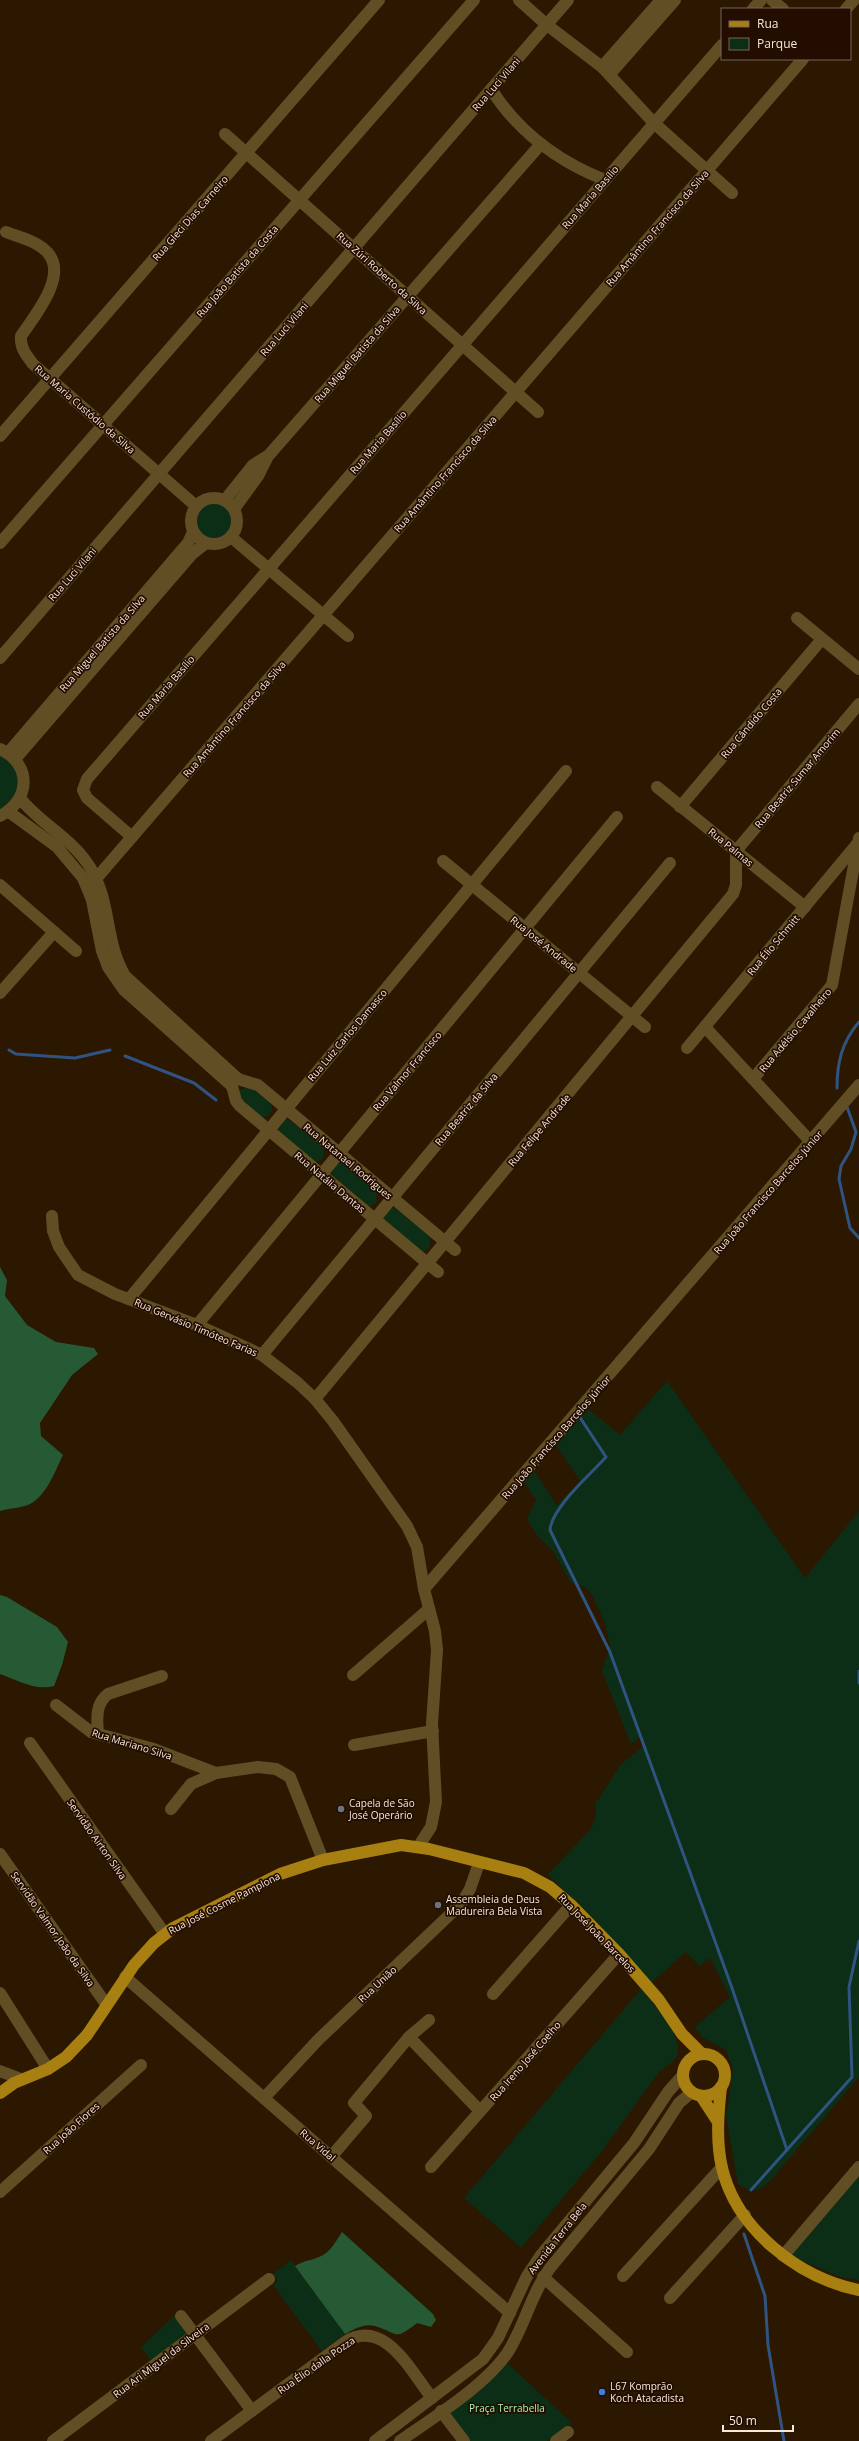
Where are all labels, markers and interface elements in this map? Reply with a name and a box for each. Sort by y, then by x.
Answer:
legend [721,8,851,60]
text: Rua [757,15,778,32]
text: Parque [757,35,797,52]
street label: Rua Luci Vilani [469,54,523,114]
street label: Rua Maria Basílio [558,162,622,232]
street label: Rua Amântino Francisco da Silva [602,167,712,289]
street label: Rua Gleci Dias Carneiro [149,172,231,264]
street label: Rua João Batista da Costa [193,222,281,320]
street label: Rua Zúri Roberto da Silva [334,229,430,317]
street label: Rua Luci Vilani [257,299,311,359]
street label: Rua Miguel Batista da Silva [311,303,403,405]
street label: Rua Maria Custódio da Silva [32,361,138,457]
street label: Rua Maria Basílio [346,407,410,477]
street label: Rua Amântino Francisco da Silva [390,413,500,535]
street label: Rua Luci Vilani [45,544,99,604]
street label: Rua Miguel Batista da Silva [56,592,148,694]
street label: Rua Maria Basílio [134,652,198,722]
street label: Rua Amântino Francisco da Silva [179,658,289,780]
street label: Rua Cândido Costa [717,685,785,761]
street label: Rua Beatriz Sumar Amorim [751,725,843,831]
street label: Rua Palmas [706,825,757,870]
street label: Rua Élio Schmitt [744,911,803,978]
street label: Rua José Andrade [508,913,581,976]
street label: Rua Adélsio Cavalheiro [755,985,835,1075]
street label: Rua Luiz Carlos Damasco [304,986,390,1084]
street label: Rua Valmor Francisco [369,1028,445,1114]
street label: Rua Beatriz da Silva [431,1070,501,1148]
street label: Rua Felipe Andrade [505,1091,574,1169]
street label: Rua Natanael Rodrigues [301,1120,396,1202]
street label: Rua João Francisco Barcelos Júnior [710,1127,826,1257]
street label: Rua Natália Dantas [292,1148,369,1216]
street label: Rua Gervásio Timóteo Farias [132,1295,260,1359]
street label: Rua João Francisco Barcelos Júnior [498,1372,614,1502]
street label: Rua Mariano Silva [90,1725,174,1763]
street label: Servidão Airton Silva [64,1796,130,1882]
place label: Capela de São José Operário [348,1796,415,1822]
marker: Capela de São José Operário [336,1804,346,1814]
street label: Servidão Valmor João da Silva [8,1869,98,1989]
street label: Rua José Cosme Pamplona [166,1869,282,1937]
street label: Rua José João Barcelos [556,1890,639,1976]
place label: Assembleia de Deus Madureira Bela Vista [446,1892,542,1918]
marker: Assembleia de Deus Madureira Bela Vista [433,1900,443,1910]
street label: Rua União [355,1963,399,2005]
street label: Rua Ireno José Coelho [486,2018,564,2104]
street label: Rua João Flores [40,2099,102,2157]
street label: Rua Vidal [297,2126,339,2164]
street label: Avenida Terra Bela [525,2199,589,2277]
street label: Rua Ari Miguel da Silveira [110,2319,212,2401]
street label: Rua Élio dalla Pozza [274,2333,358,2397]
place label: L67 Komprão Koch Atacadista [610,2379,684,2405]
marker: L67 Komprão Koch Atacadista [597,2387,607,2397]
park label: Praça Terrabella [469,2401,545,2415]
scale bar [723,2407,793,2433]
text: 50 m [729,2412,757,2429]

